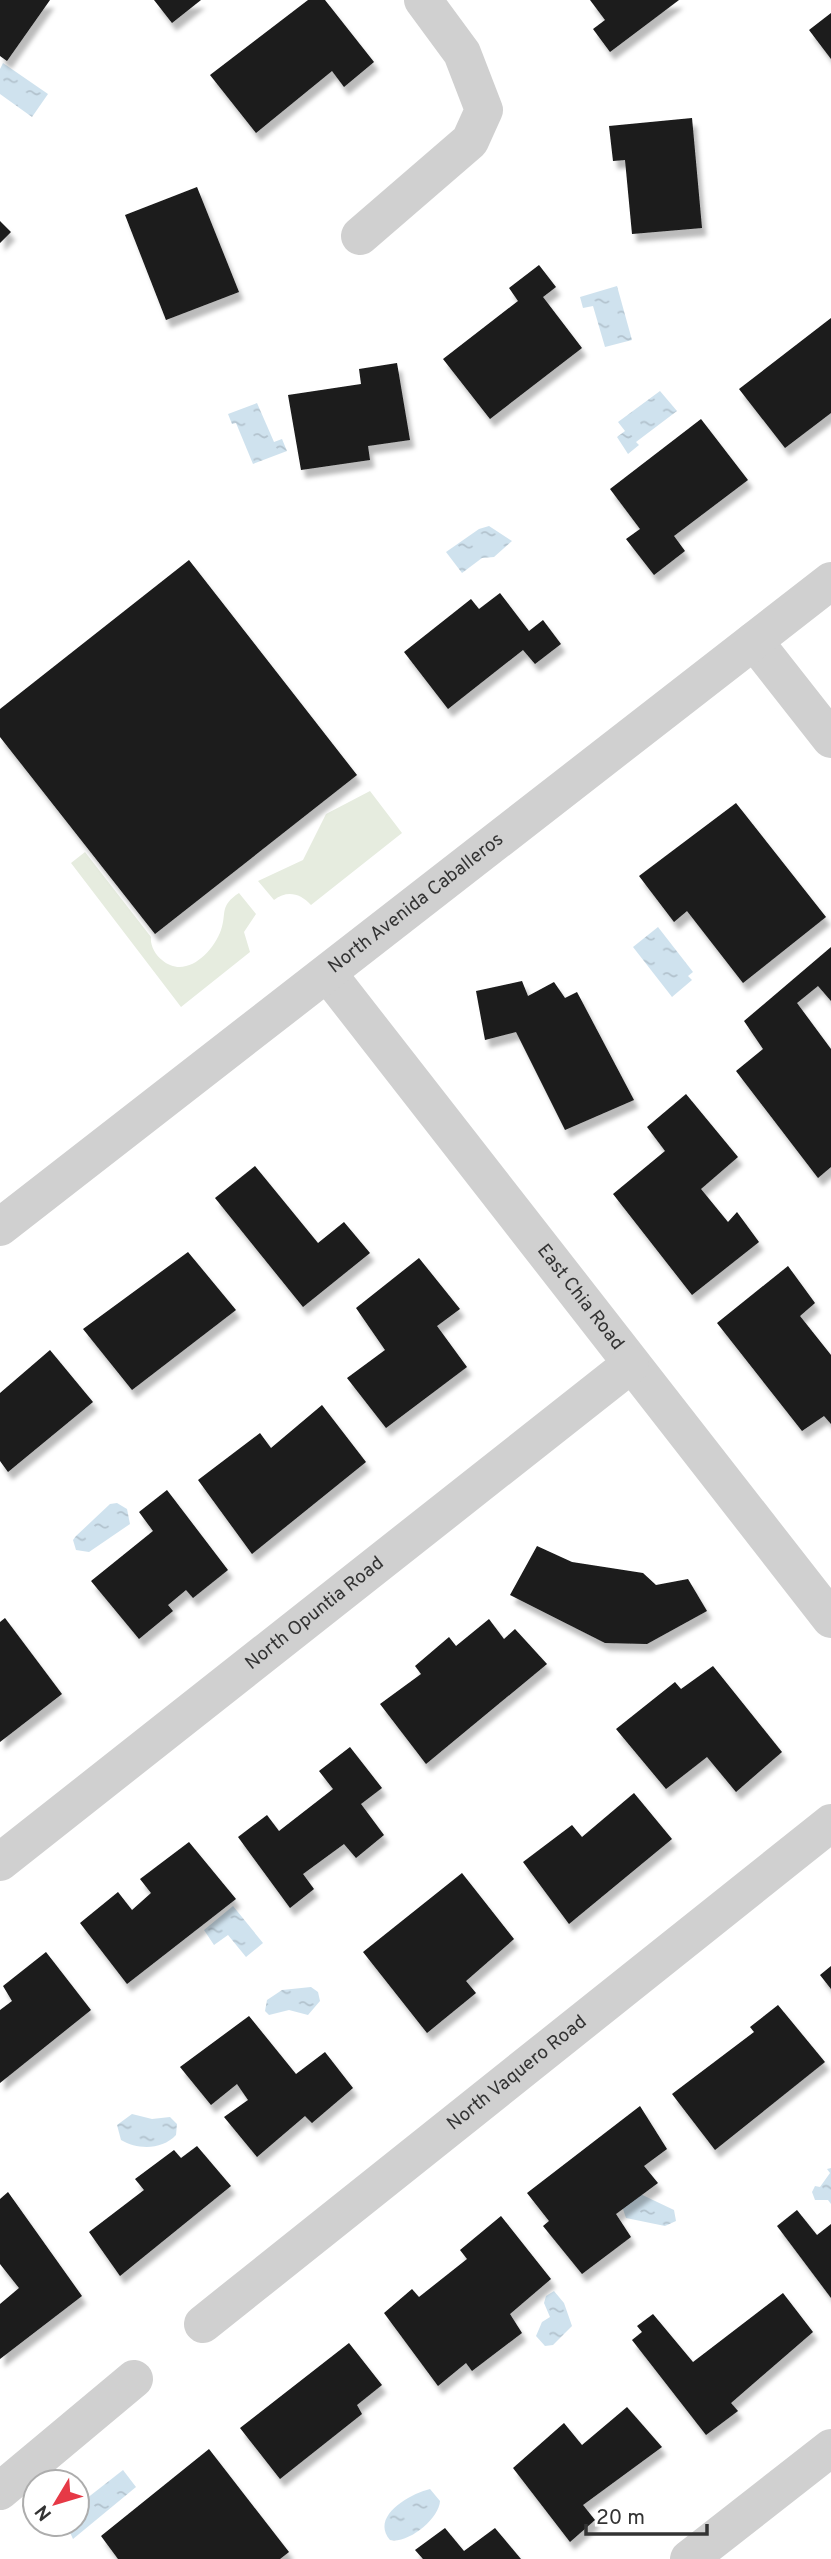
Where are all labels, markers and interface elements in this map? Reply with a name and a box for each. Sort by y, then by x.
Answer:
street label: North Avenida Caballeros [324,828,509,979]
street label: East Chia Road [531,1239,629,1355]
street label: North Opuntia Road [241,1552,389,1676]
street label: North Vaquero Road [443,2010,592,2136]
north arrow [21,2468,91,2538]
scale bar [586,2492,707,2536]
text: N [31,2499,58,2525]
text: 20 m [596,2505,645,2532]

